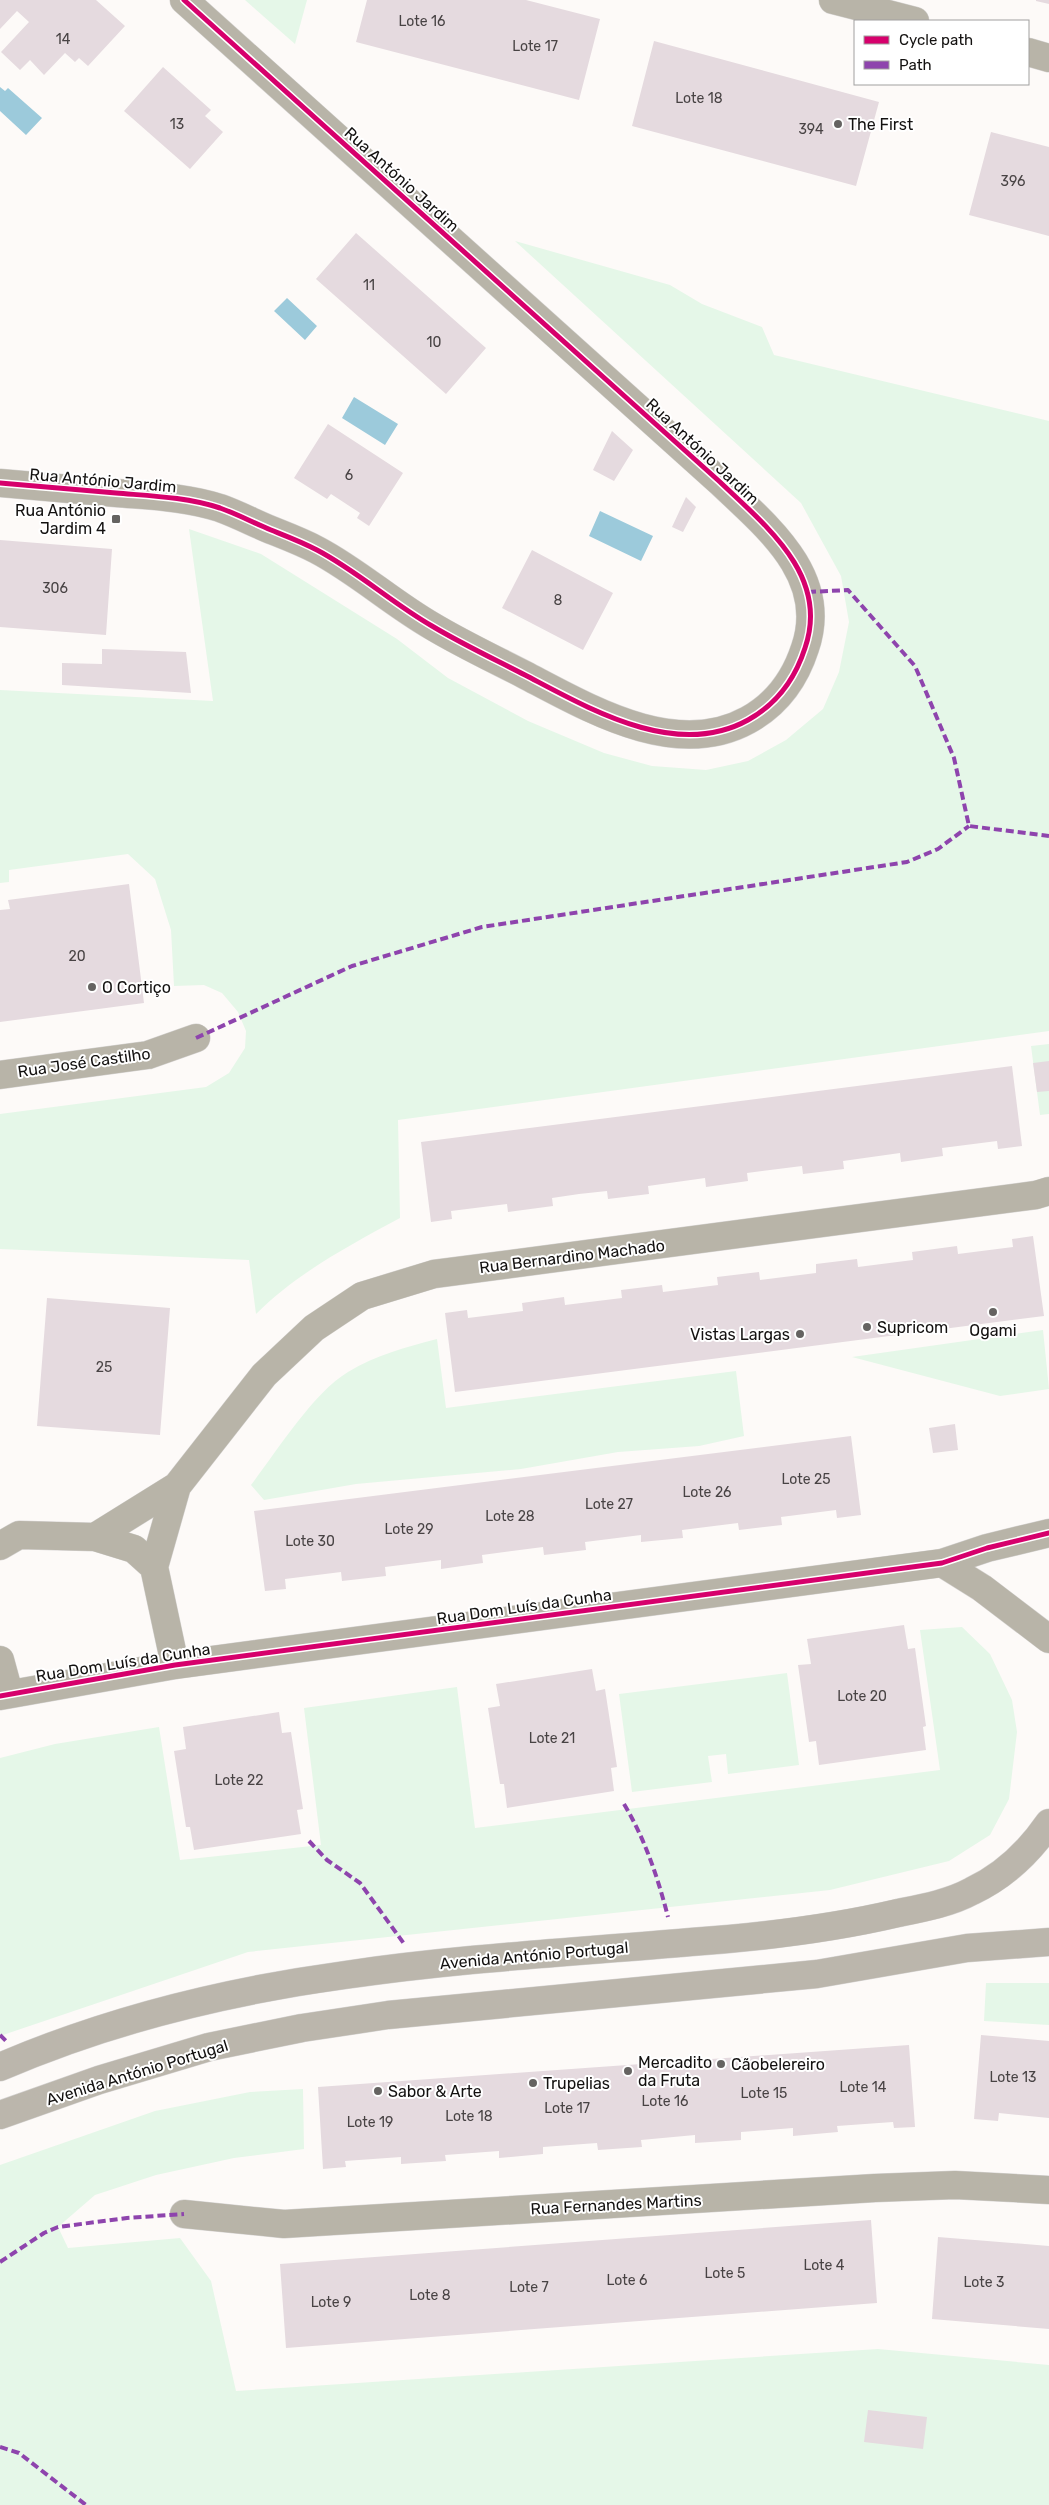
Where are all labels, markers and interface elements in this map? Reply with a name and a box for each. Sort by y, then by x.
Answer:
house number: Lote 16 [399,13,445,30]
legend [854,20,1029,85]
house number: 14 [56,31,71,48]
text: Cycle path [899,31,973,49]
house number: Lote 17 [512,38,558,55]
text: Path [899,56,932,74]
house number: Lote 18 [675,90,723,107]
place label: The First [848,115,913,134]
house number: 13 [170,116,184,133]
marker: The First [832,118,844,130]
house number: 394 [798,121,824,138]
street label: Rua António Jardim [341,123,463,236]
house number: 396 [1000,173,1026,190]
house number: 11 [363,277,375,294]
house number: 10 [427,334,442,351]
street label: Rua António Jardim [642,394,763,509]
street label: Rua António Jardim [29,465,177,496]
house number: 6 [345,467,353,484]
place label: Rua António Jardim 4 [15,501,106,538]
marker: Rua António Jardim 4 [110,513,122,525]
house number: 306 [42,580,68,597]
house number: 8 [554,592,563,609]
house number: 20 [68,948,86,965]
place label: O Cortiço [102,978,171,997]
marker: O Cortiço [86,981,98,993]
street label: Rua José Castilho [16,1044,152,1081]
street label: Rua Bernardino Machado [478,1236,666,1277]
marker: Ogami [987,1306,999,1318]
place label: Supricom [877,1318,948,1337]
marker: Supricom [861,1321,873,1333]
place label: Ogami [969,1321,1017,1340]
place label: Vistas Largas [690,1325,790,1344]
marker: Vistas Largas [794,1328,806,1340]
house number: 25 [96,1359,112,1376]
house number: Lote 25 [782,1471,830,1488]
house number: Lote 26 [682,1484,732,1501]
house number: Lote 27 [585,1496,633,1513]
house number: Lote 28 [485,1508,535,1525]
house number: Lote 29 [385,1521,433,1538]
house number: Lote 30 [285,1533,335,1550]
street label: Rua Dom Luís da Cunha [435,1585,613,1628]
street label: Rua Dom Luís da Cunha [34,1639,212,1686]
house number: Lote 20 [837,1688,887,1705]
house number: Lote 21 [529,1730,575,1747]
house number: Lote 22 [215,1772,263,1789]
street label: Avenida António Portugal [439,1938,629,1973]
street label: Avenida António Portugal [44,2036,230,2109]
place label: Mercadito da Fruta [638,2053,712,2090]
place label: Cãobelereiro [731,2055,825,2074]
marker: Cãobelereiro [715,2058,727,2070]
marker: Mercadito da Fruta [622,2065,634,2077]
house number: Lote 13 [990,2069,1036,2086]
place label: Trupelias [543,2074,610,2093]
marker: Trupelias [527,2077,539,2089]
house number: Lote 14 [839,2079,887,2096]
place label: Sabor & Arte [388,2082,482,2101]
marker: Sabor & Arte [372,2085,384,2097]
house number: Lote 15 [741,2085,787,2102]
house number: Lote 16 [642,2093,688,2110]
house number: Lote 17 [544,2100,590,2117]
house number: Lote 18 [445,2108,493,2125]
house number: Lote 19 [347,2114,393,2131]
street label: Rua Fernandes Martins [530,2191,702,2218]
house number: Lote 4 [803,2257,845,2274]
house number: Lote 5 [705,2265,745,2282]
house number: Lote 6 [607,2272,647,2289]
house number: Lote 3 [964,2274,1004,2291]
house number: Lote 7 [509,2279,549,2296]
house number: Lote 8 [409,2287,451,2304]
house number: Lote 9 [311,2294,351,2311]

